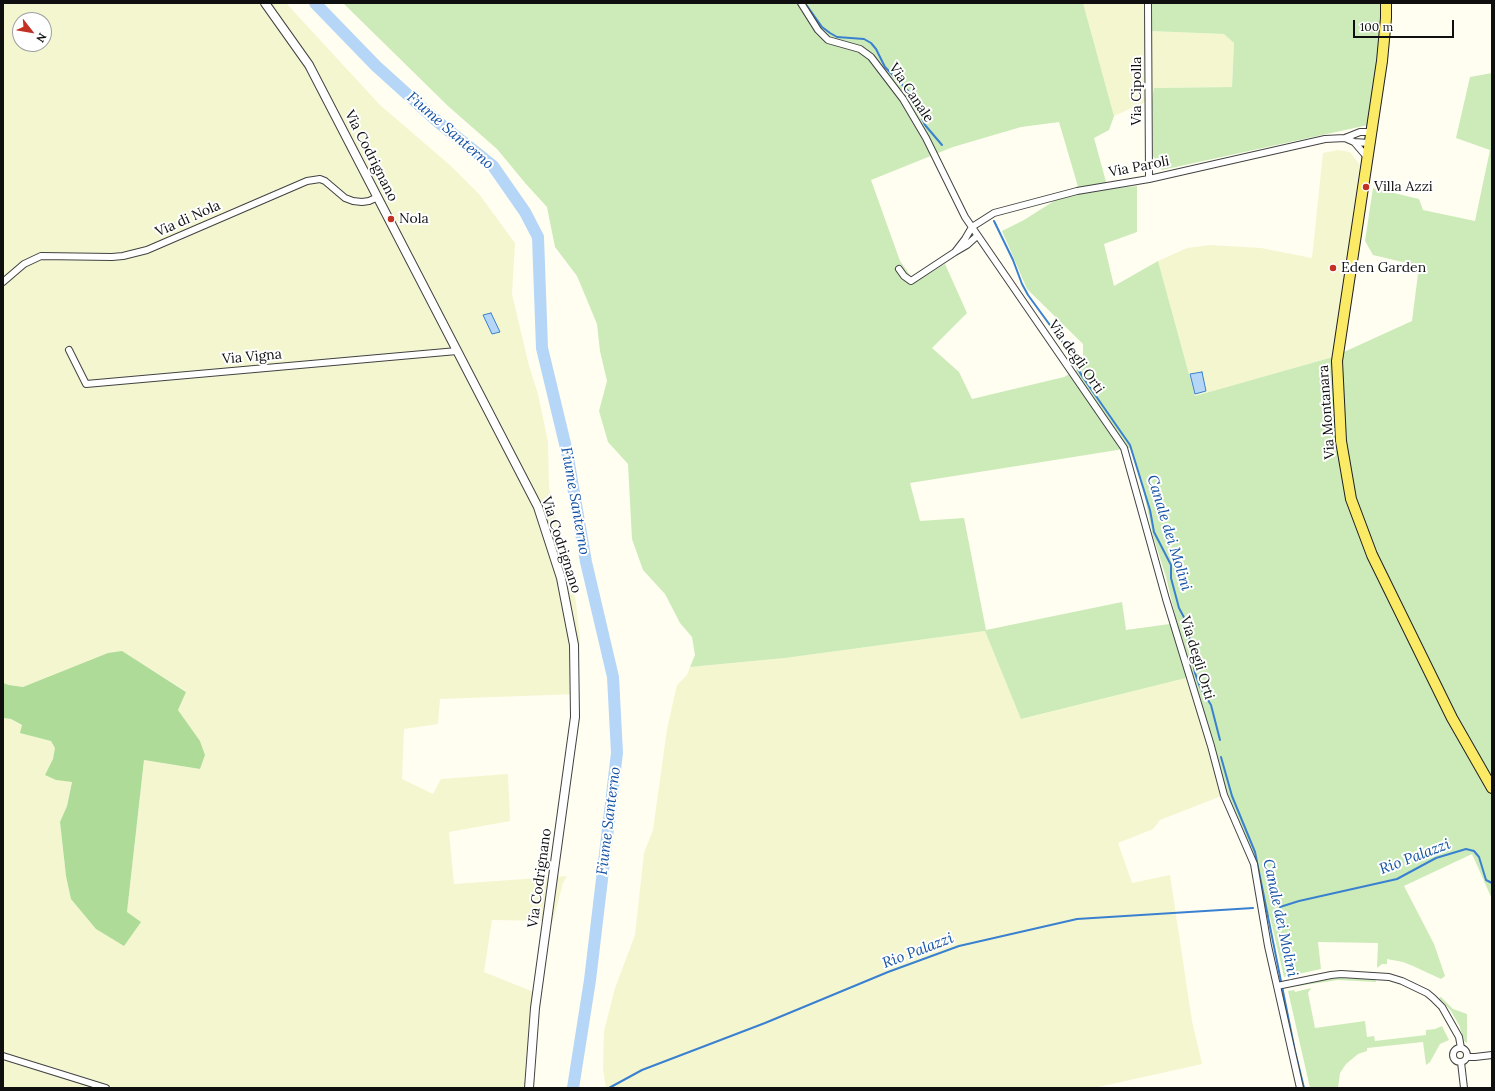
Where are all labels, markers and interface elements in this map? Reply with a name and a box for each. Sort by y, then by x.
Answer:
north arrow [12,12,52,52]
scale bar [1355,12,1456,38]
text: 100 m [1360,19,1393,34]
text: N [33,30,50,45]
street label: Via Cipolla [1129,57,1145,125]
street label: Via Canale [885,60,937,126]
water label: Fiume Santerno [403,88,497,174]
street label: Via Codrignano [341,108,401,204]
street label: Via Paroli [1107,153,1171,181]
place label: Villa Azzi [1374,179,1433,195]
marker: Villa Azzi [1361,182,1371,192]
street label: Via di Nola [153,197,223,241]
place label: Nola [399,211,429,227]
marker: Nola [386,214,396,224]
place label: Eden Garden [1341,260,1426,276]
marker: Eden Garden [1328,263,1338,273]
street label: Via degli Orti [1044,317,1108,397]
street label: Via Vigna [221,346,283,368]
street label: Via Montanara [1315,364,1339,460]
water label: Fiume Santerno [557,446,593,556]
water label: Canale dei Molini [1143,473,1195,593]
street label: Via Codrignano [538,495,584,595]
street label: Via degli Orti [1176,614,1218,702]
water label: Fiume Santerno [593,766,625,876]
street label: Via Codrignano [525,827,555,929]
water label: Rio Palazzi [1377,835,1453,879]
water label: Canale dei Molini [1259,857,1301,979]
water label: Rio Palazzi [880,929,956,973]

